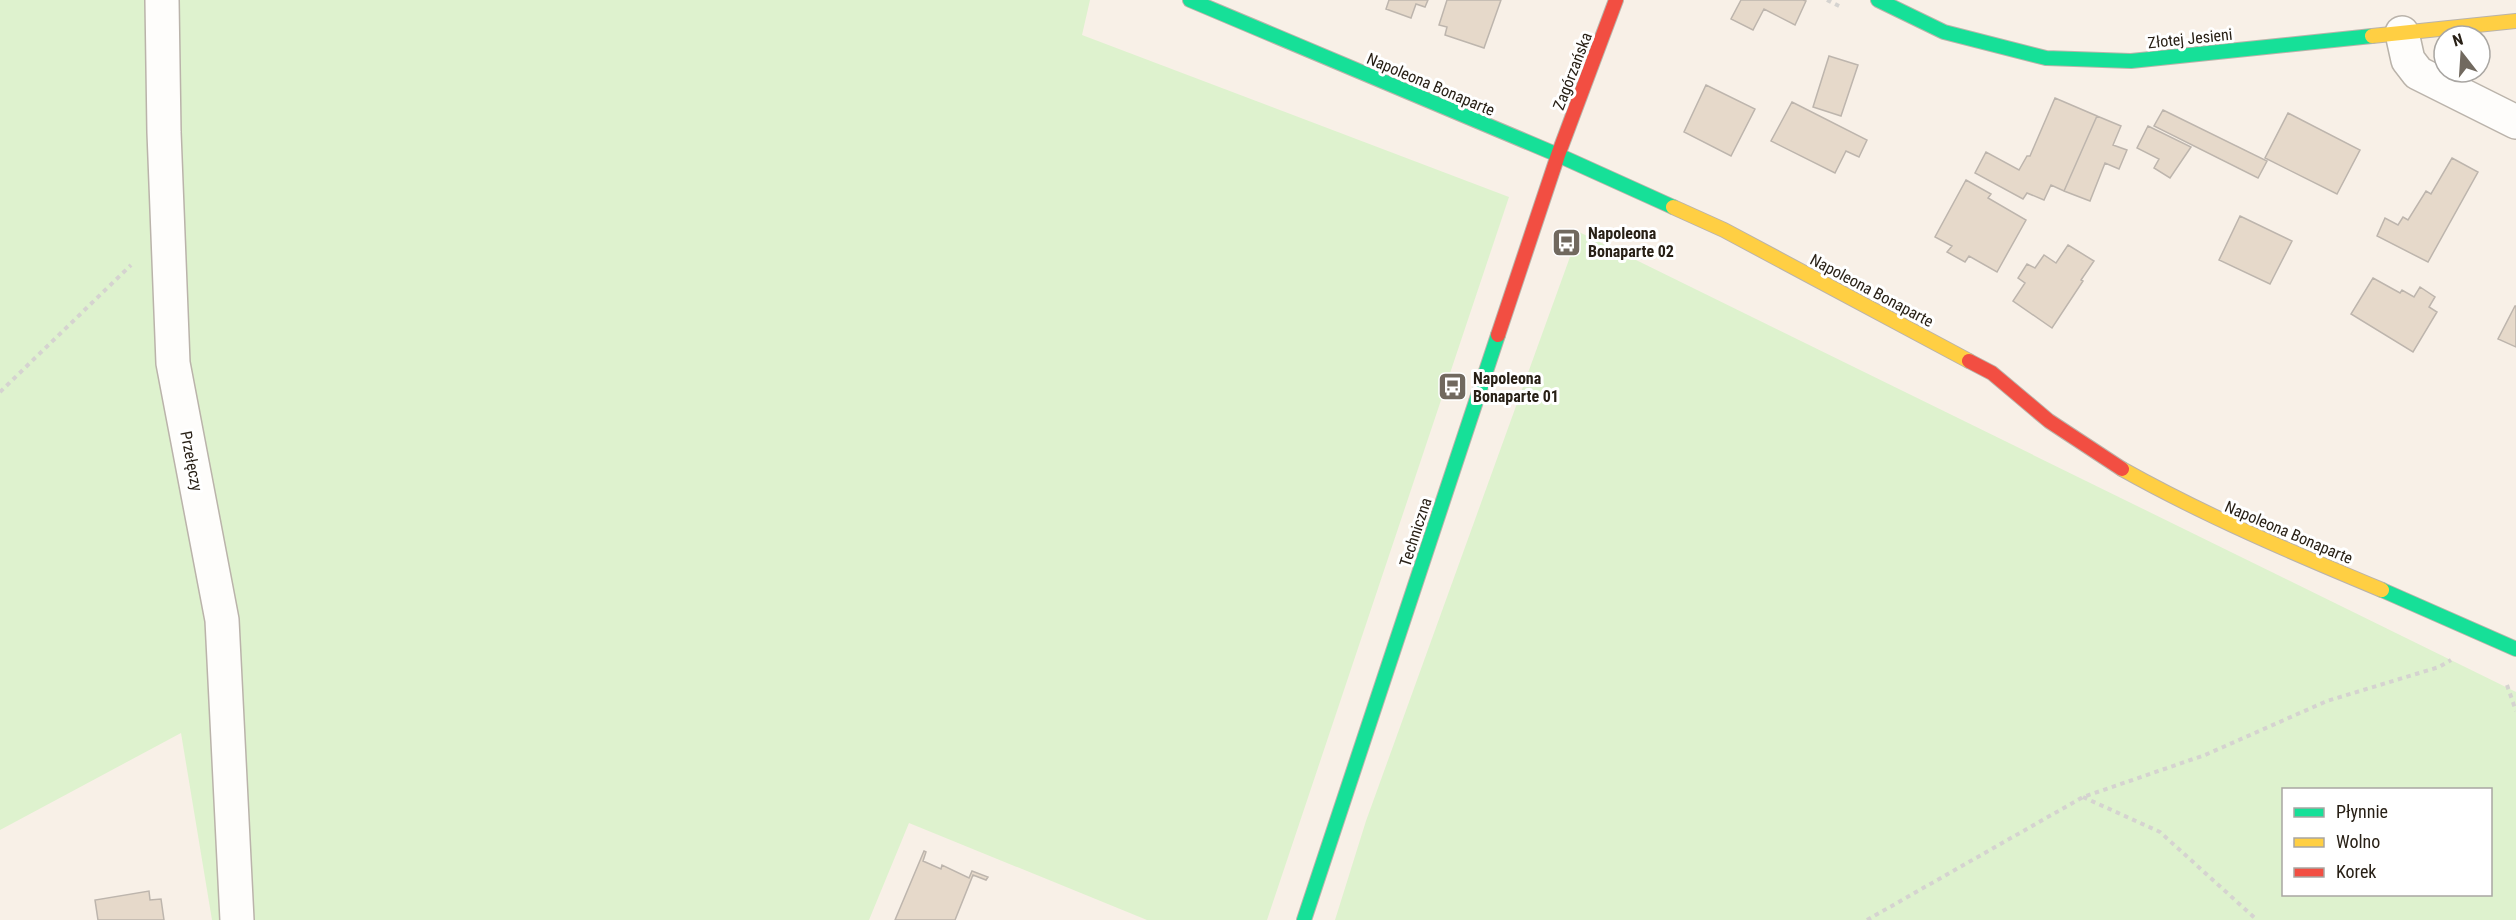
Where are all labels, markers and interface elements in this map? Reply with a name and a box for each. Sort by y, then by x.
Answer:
north arrow [2432,24,2492,84]
street label: Złotej Jesieni [2147,25,2233,52]
street label: Zagórzańska [1549,30,1596,113]
text: N [2450,30,2465,51]
street label: Napoleona Bonaparte [1364,49,1498,120]
place label: Napoleona Bonaparte 02 [1588,224,1674,261]
bus stop icon: Napoleona Bonaparte 02 [1551,226,1583,258]
street label: Napoleona Bonaparte [1807,250,1937,331]
place label: Napoleona Bonaparte 01 [1473,369,1559,406]
bus stop icon: Napoleona Bonaparte 01 [1436,371,1468,403]
street label: Przełęczy [176,429,207,493]
street label: Techniczna [1395,495,1436,569]
street label: Napoleona Bonaparte [2222,497,2356,568]
legend [2282,788,2492,896]
text: Płynnie [2336,801,2388,822]
text: Wolno [2336,831,2380,852]
text: Korek [2336,861,2376,882]

